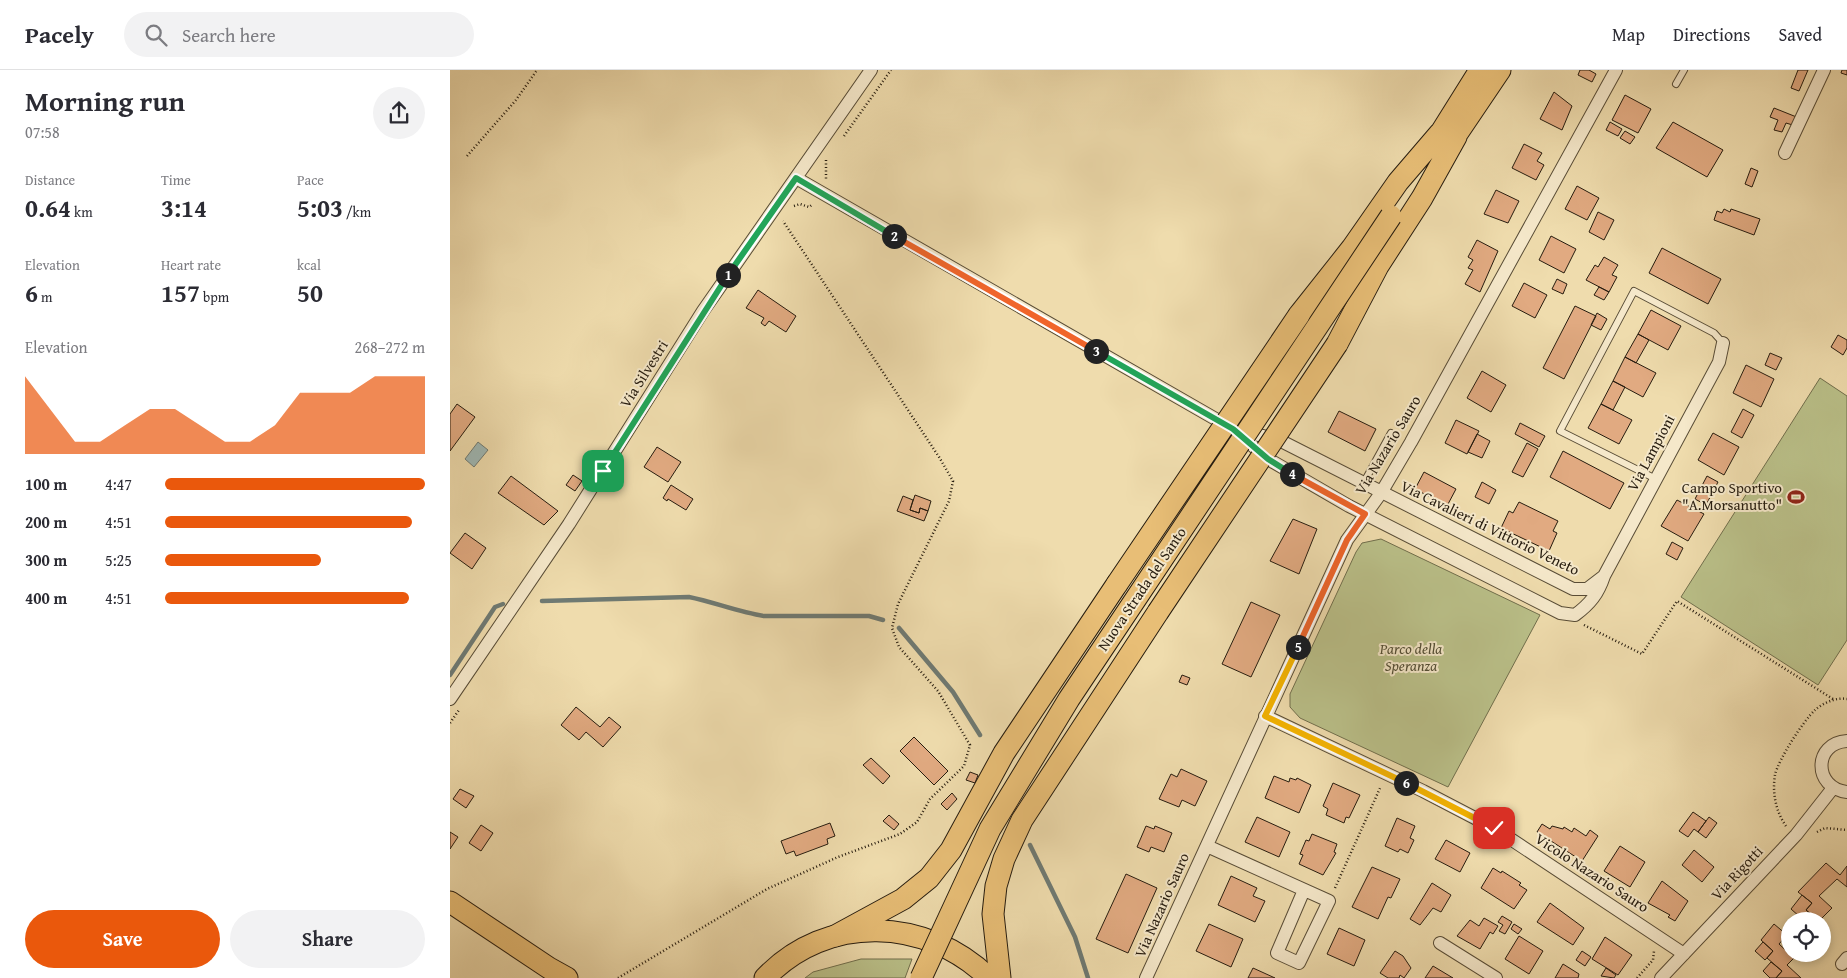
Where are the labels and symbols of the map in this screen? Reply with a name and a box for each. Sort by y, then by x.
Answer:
pin: 2 [882,224,906,248]
pin: 1 [716,262,740,288]
street label: Via Silvestri [615,336,673,412]
pin: 3 [1084,338,1108,364]
street label: Via Nazario Sauro [1350,391,1426,498]
street label: Via Lampioni [1622,411,1679,495]
pin [582,450,624,492]
pin: 4 [1280,462,1304,486]
street label: Via Cavalieri di Vittorio Veneto [1397,475,1583,580]
place label: Campo Sportivo "A.Morsanutto" [1682,477,1782,515]
sports icon: Campo Sportivo "A.Morsanutto" [1786,487,1806,507]
street label: Nuova Strada del Santo [1092,522,1191,655]
pin: 5 [1286,634,1310,660]
park label: Parco della Speranza [1379,638,1442,676]
pin: 6 [1394,770,1418,796]
pin [1473,807,1515,849]
street label: Vicolo Nazario Sauro [1531,828,1653,917]
street label: Via Rigotti [1706,841,1767,904]
street label: Via Nazario Sauro [1129,849,1194,960]

